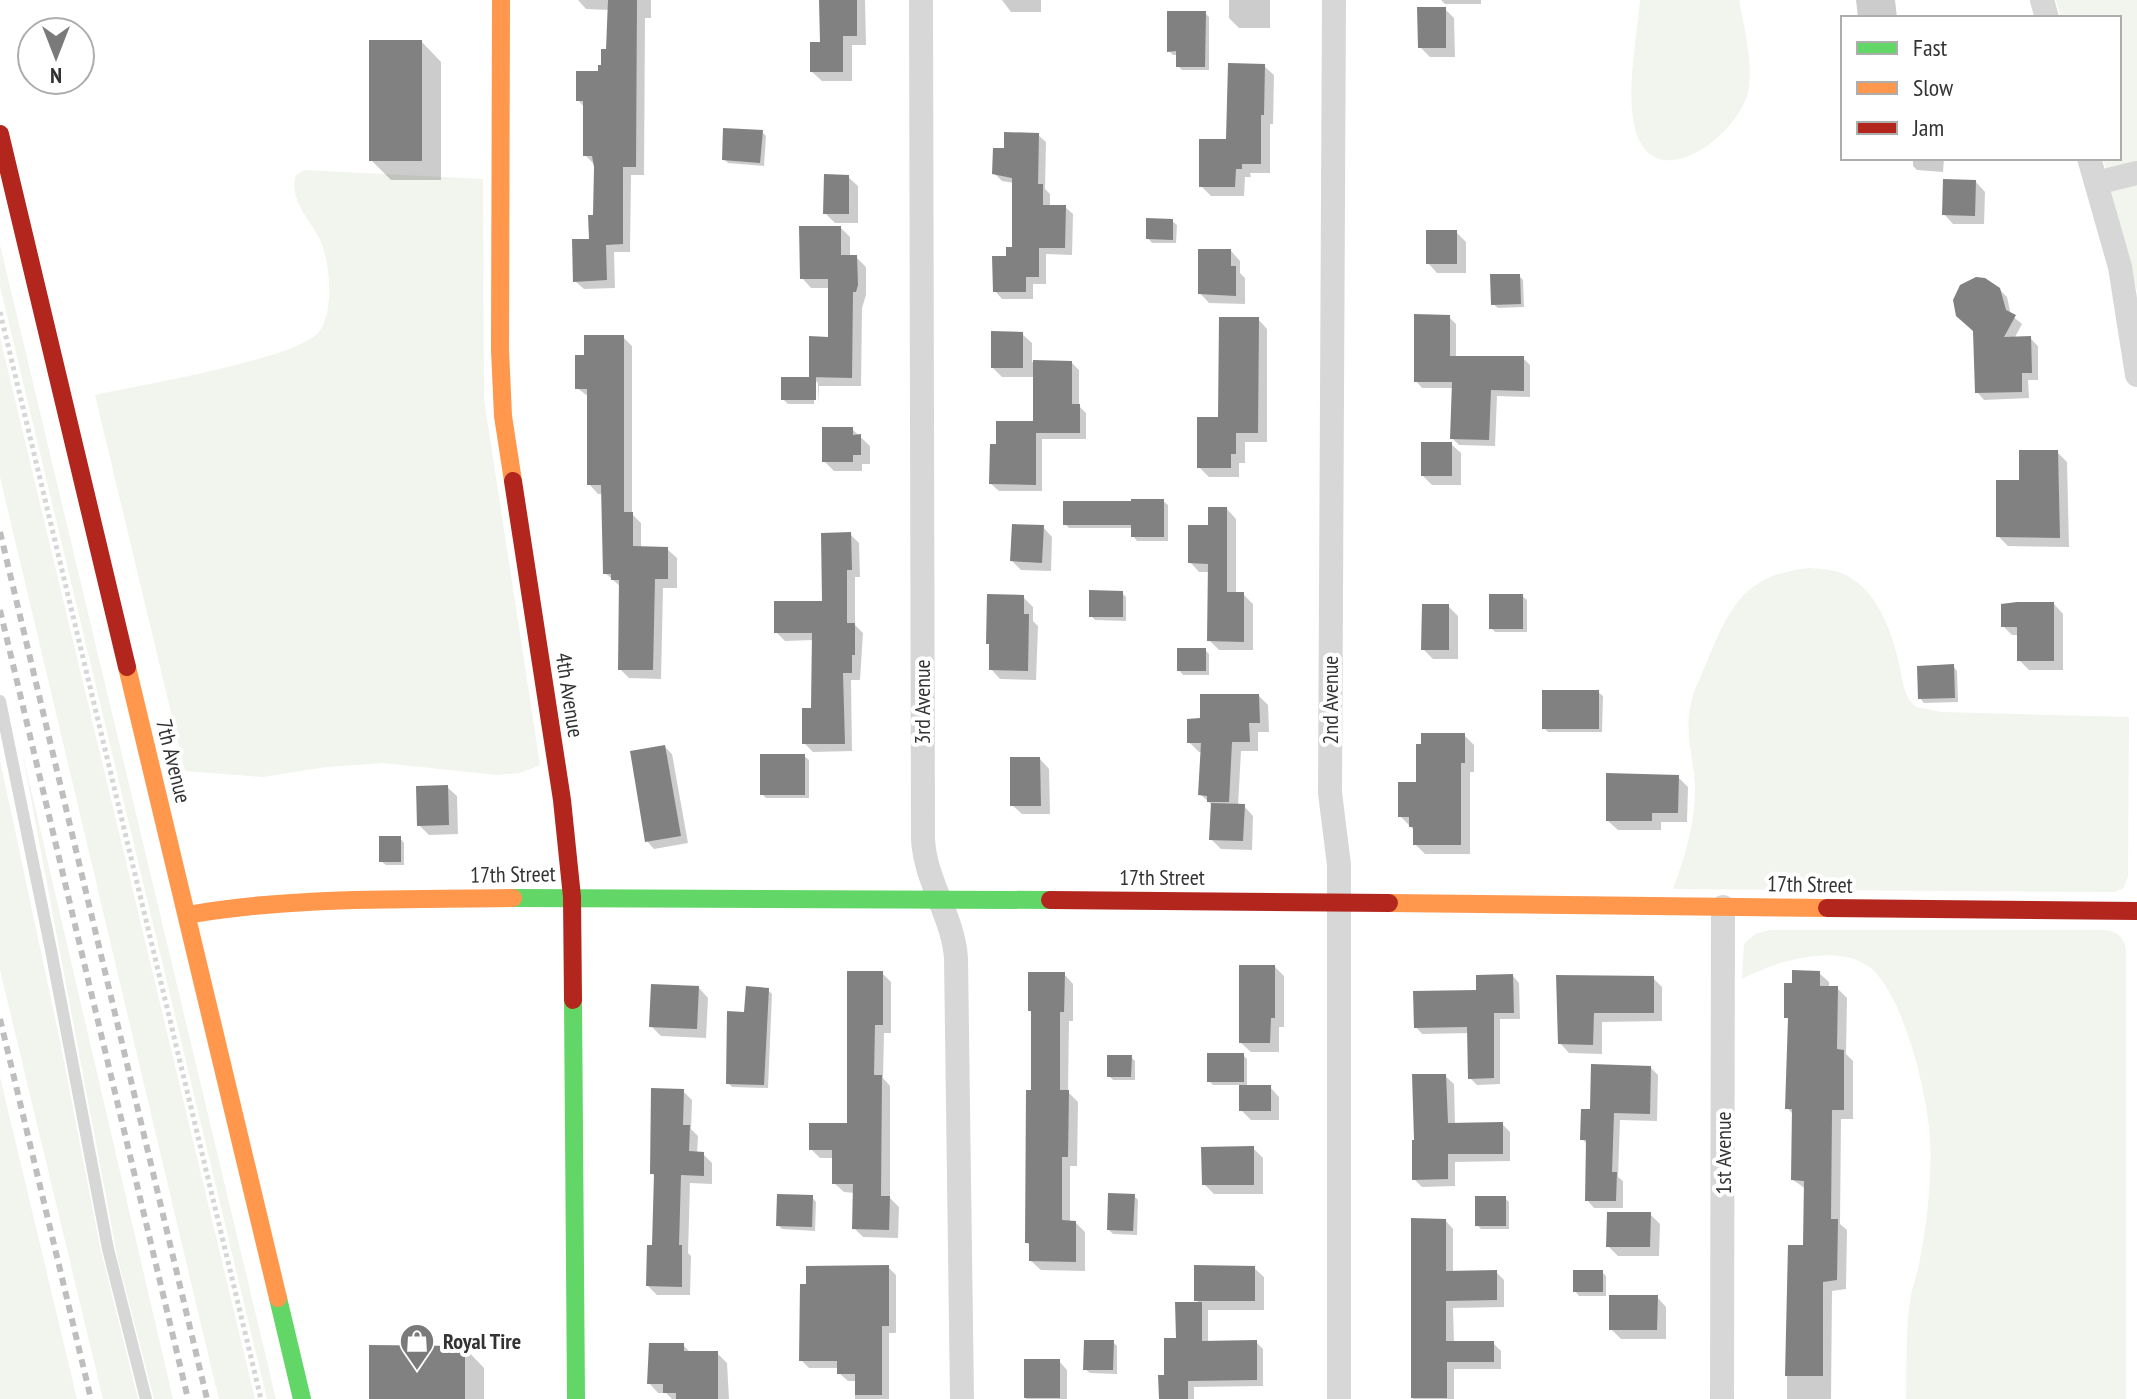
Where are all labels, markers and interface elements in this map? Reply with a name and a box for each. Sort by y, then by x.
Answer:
north arrow [16,16,96,96]
legend [1841,16,2121,160]
text: Fast [1913,32,1948,63]
text: N [50,62,62,90]
text: Slow [1913,72,1954,103]
text: Jam [1912,112,1944,143]
street label: 4th Avenue [549,651,591,739]
street label: 2nd Avenue [1316,656,1344,744]
street label: 3rd Avenue [908,659,936,745]
street label: 7th Avenue [150,716,198,806]
street label: 17th Street [470,859,556,889]
street label: 17th Street [1119,863,1205,891]
street label: 17th Street [1767,869,1853,899]
street label: 1st Avenue [1709,1111,1737,1195]
shop icon: Royal Tire [398,1322,436,1372]
place label: Royal Tire [443,1327,521,1355]

